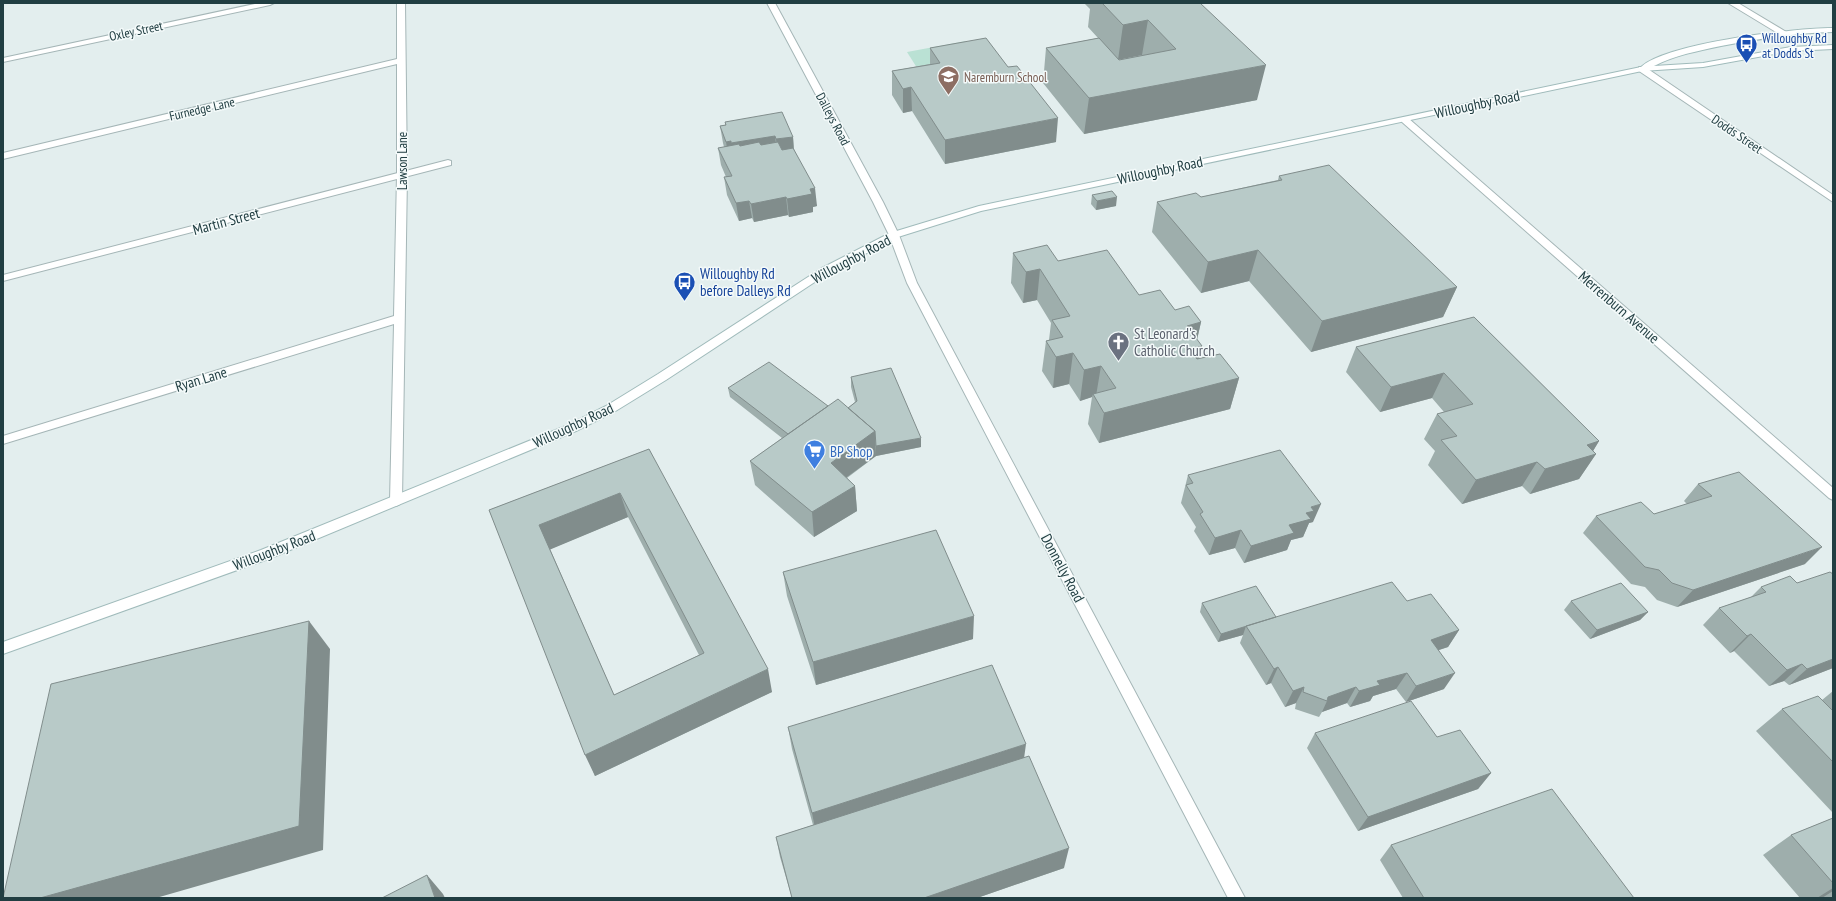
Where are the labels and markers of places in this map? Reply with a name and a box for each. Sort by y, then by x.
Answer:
place label: Willoughby Rd at Dodds St [1762,30,1827,62]
bus stop icon: Willoughby Rd at Dodds St [1734,32,1760,65]
school or university icon: Naremburn School [935,64,961,97]
place label: Naremburn School [964,69,1047,86]
place label: Willoughby Rd before Dalleys Rd [700,264,791,300]
bus stop icon: Willoughby Rd before Dalleys Rd [671,269,697,302]
place label: St Leonard's Catholic Church [1134,324,1215,360]
church icon: St Leonard's Catholic Church [1106,329,1132,362]
supermarket icon: BP Shop [802,438,828,471]
place label: BP Shop [830,442,873,461]

